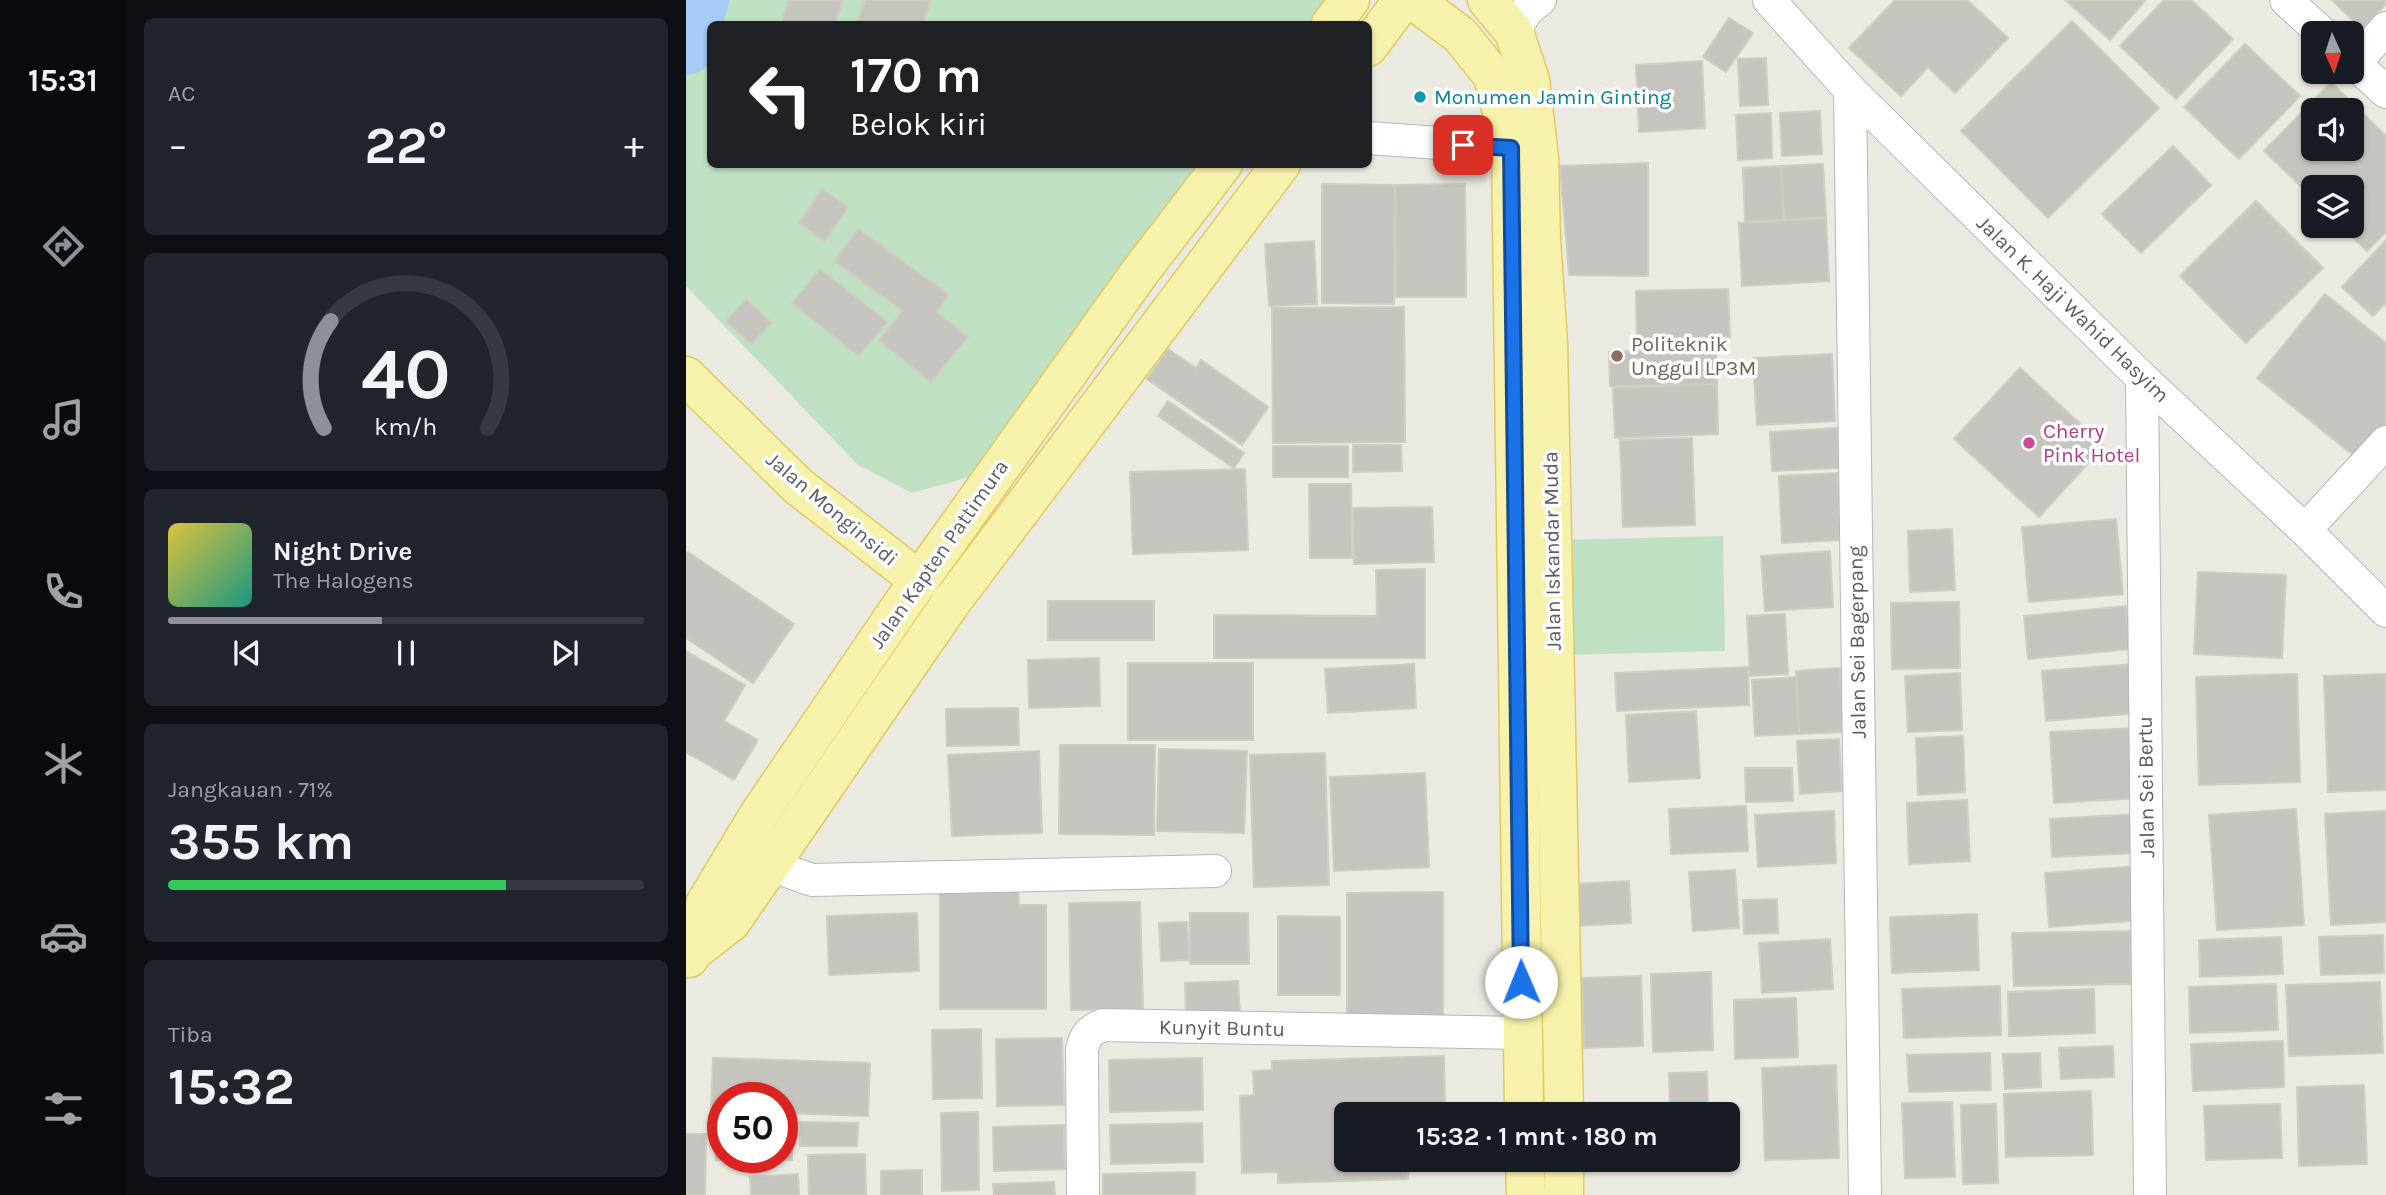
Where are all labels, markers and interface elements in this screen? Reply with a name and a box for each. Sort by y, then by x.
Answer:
north arrow [2301,21,2364,84]
map controls [2301,21,2364,238]
text: 170 m [850,47,982,104]
icon: left [735,49,826,140]
text: 15:31 [28,62,98,99]
text: AC [168,80,195,107]
place label: Monumen Jamin Ginting [1434,85,1672,109]
marker: Monumen Jamin Ginting [1412,89,1428,105]
button: sound [2301,98,2364,161]
text: Belok kiri [850,106,987,143]
text: 22° [364,115,448,176]
pin [1433,115,1493,175]
text: − [168,123,188,168]
text: + [624,123,644,168]
icon: arrive [1444,126,1482,164]
button: layers [2301,175,2364,238]
street label: Jalan K. Haji Wahid Hasyim [1972,211,2174,407]
icon: directions [39,222,88,271]
text: 40 [361,332,451,417]
place label: Politeknik Unggul LP3M [1631,332,1756,380]
marker: Politeknik Unggul LP3M [1609,348,1625,364]
icon: music [39,395,88,444]
text: km/h [374,412,438,441]
place label: Cherry Pink Hotel [2043,419,2140,467]
marker: Cherry Pink Hotel [2021,435,2037,451]
street label: Jalan Monginsidi [762,447,902,571]
street label: Jalan Iskandar Muda [1538,451,1566,651]
street label: Jalan Kapten Pattimura [865,455,1013,653]
text: Night Drive [273,536,412,567]
street label: Jalan Sei Bagerpang [1843,545,1871,739]
icon: phone [39,567,88,616]
text: The Halogens [273,567,413,594]
icon: previous [228,634,266,672]
icon: pause [387,634,425,672]
icon: next [546,634,584,672]
street label: Jalan Sei Bertu [2133,716,2159,858]
icon: climate [39,739,88,788]
text: Jangkauan · 71% [168,776,333,803]
text: 355 km [168,811,354,872]
icon: car [39,912,88,961]
position arrow [1484,945,1558,1019]
street label: Kunyit Buntu [1159,1015,1285,1041]
text: Tiba [168,1021,213,1048]
text: 15:32 [168,1056,295,1117]
speed limit sign: 50 [707,1082,798,1173]
icon: filters [39,1084,88,1133]
text: 15:32 · 1 mnt · 180 m [1416,1121,1658,1152]

